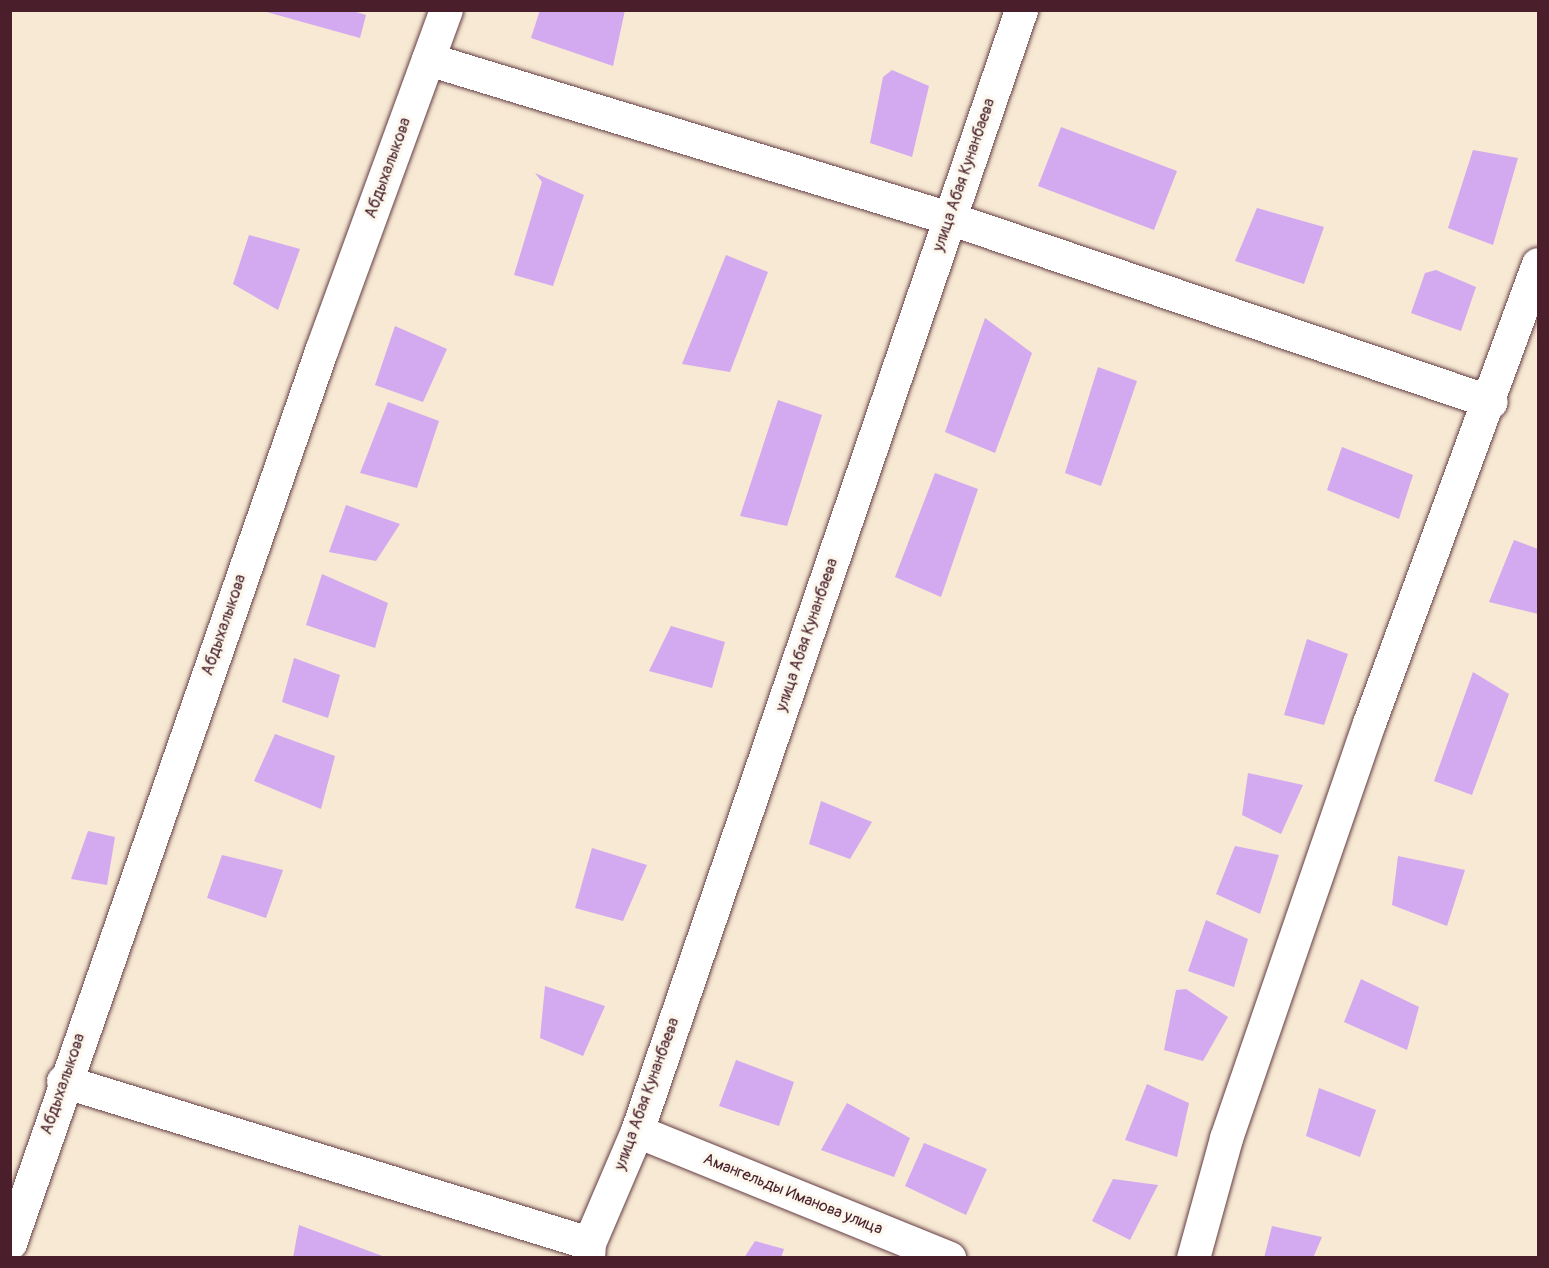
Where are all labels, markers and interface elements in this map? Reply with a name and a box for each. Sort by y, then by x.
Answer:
street label: улица Абая Кунанбаева [929,96,999,254]
street label: Абдыхалыкова [361,115,415,221]
street label: улица Абая Кунанбаева [772,556,842,714]
street label: Абдыхалыкова [198,572,250,678]
street label: улица Абая Кунанбаева [611,1015,683,1173]
street label: Абдыхалыкова [37,1031,89,1137]
street label: Амангельды Иманова улица [701,1149,885,1239]

